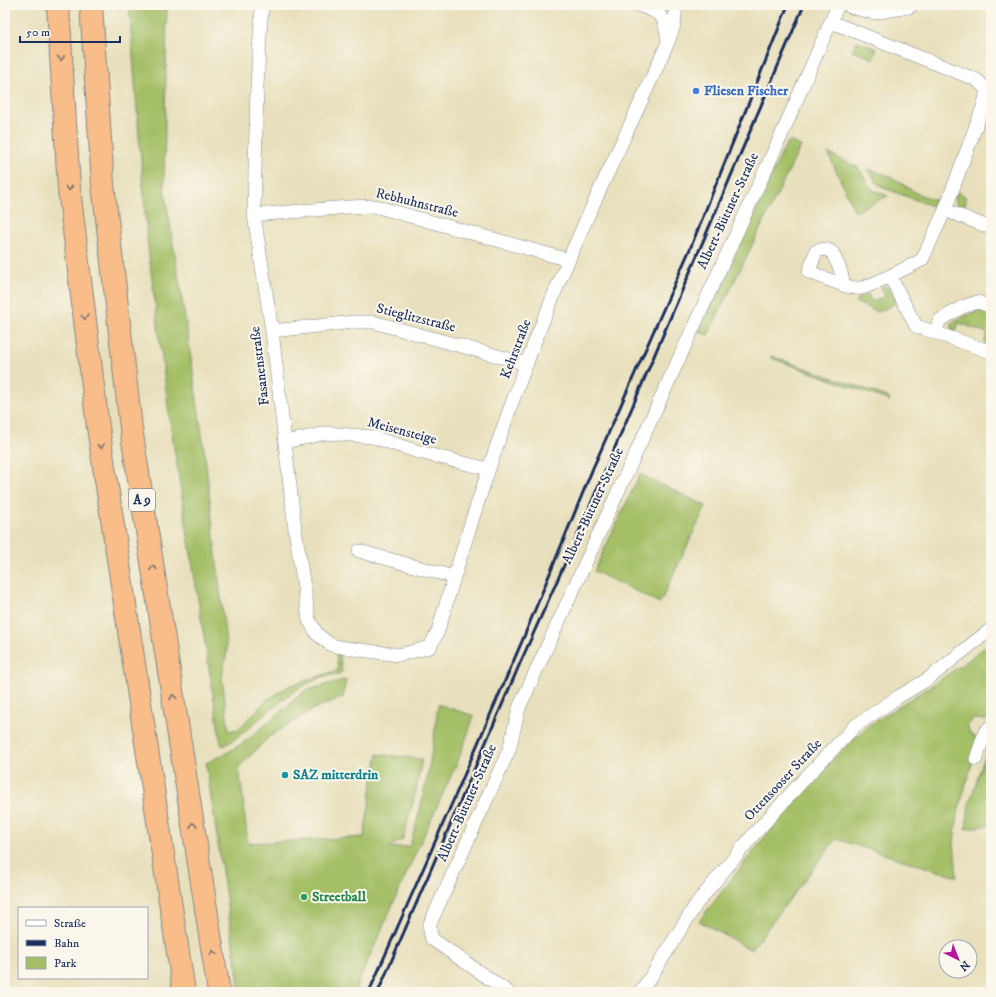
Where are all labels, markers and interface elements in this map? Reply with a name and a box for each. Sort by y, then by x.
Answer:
scale bar [20,18,120,44]
text: 50 m [26,25,50,40]
one-way arrow [57,55,65,61]
place label: Fliesen Fischer [704,82,789,100]
marker: Fliesen Fischer [691,86,701,96]
street label: Albert-Büttner-Straße [693,150,763,272]
street label: Rebhuhnstraße [374,184,461,222]
one-way arrow [64,185,73,191]
street label: Stieglitzstraße [375,299,458,337]
one-way arrow [80,314,89,320]
street label: Kehrstraße [496,316,536,381]
street label: Fasanenstraße [246,325,274,407]
street label: Meisensteige [365,413,439,449]
one-way arrow [96,443,105,449]
street label: Albert-Büttner-Straße [558,445,628,567]
road number: A 9 [129,489,155,511]
one-way arrow [149,565,158,571]
one-way arrow [169,694,178,700]
street label: Ottensooser Straße [740,735,826,825]
street label: Albert-Büttner-Straße [433,741,501,865]
place label: SAZ mitterdrin [293,766,379,784]
marker: SAZ mitterdrin [280,770,290,780]
one-way arrow [189,822,198,828]
place label: Streetball [312,888,367,906]
marker: Streetball [299,892,309,902]
legend [18,907,148,979]
text: Straße [54,916,86,931]
text: Bahn [54,936,80,951]
north arrow [938,939,978,979]
one-way arrow [209,950,218,957]
text: Park [54,956,76,971]
text: N [956,957,972,974]

